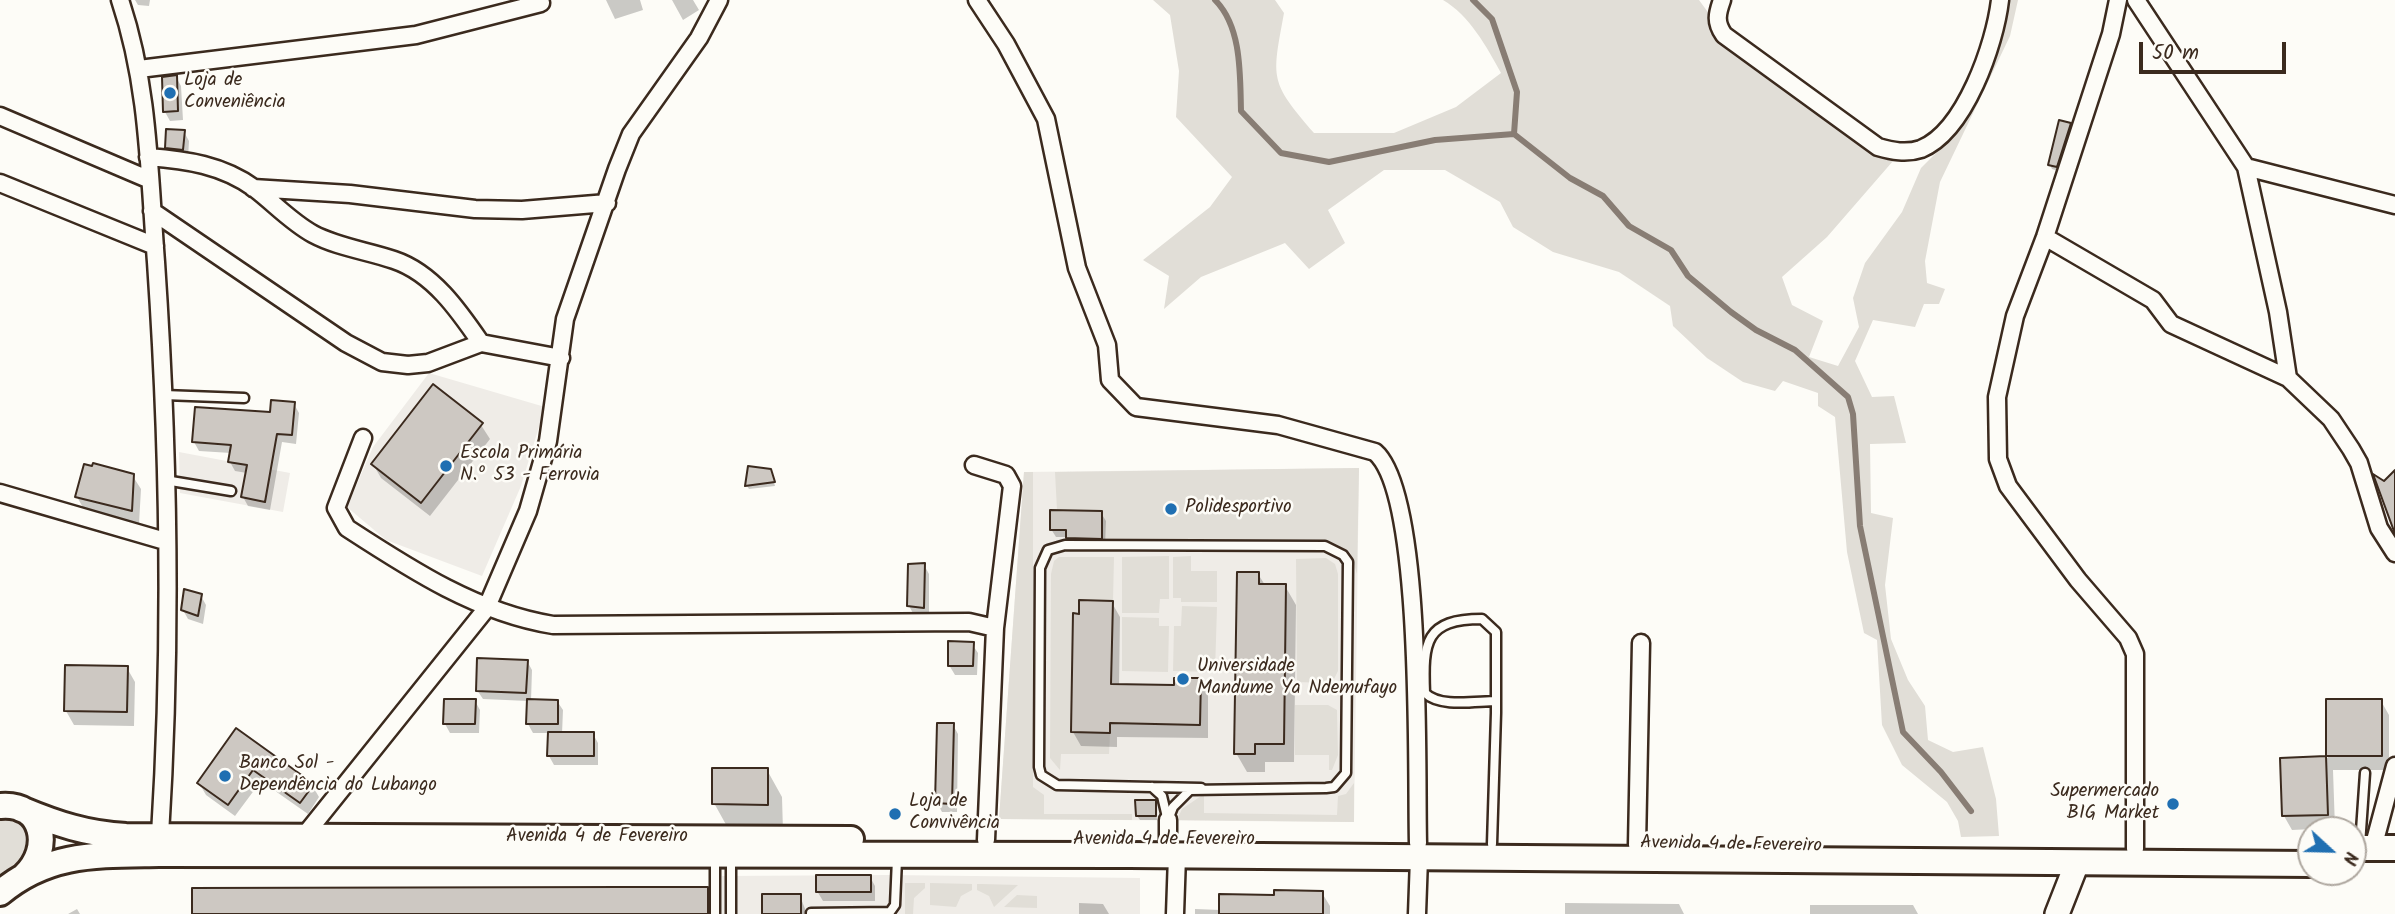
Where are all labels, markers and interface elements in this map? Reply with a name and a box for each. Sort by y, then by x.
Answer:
scale bar [2143,28,2290,72]
text: 50 m [2152,37,2199,70]
place label: Loja de Conveniência [184,71,286,115]
marker: Loja de Conveniência [162,85,178,101]
place label: Escola Primária N.º 53 - Ferrovia [460,444,600,488]
marker: Escola Primária N.º 53 - Ferrovia [438,458,454,474]
place label: Polidesportivo [1185,498,1292,520]
marker: Polidesportivo [1163,501,1179,517]
place label: Universidade Mandume Ya Ndemufayo [1197,657,1397,701]
marker: Universidade Mandume Ya Ndemufayo [1175,671,1191,687]
place label: Banco Sol - Dependência do Lubango [239,754,437,798]
marker: Banco Sol - Dependência do Lubango [217,768,233,784]
place label: Supermercado BIG Market [2050,782,2159,826]
place label: Loja de Convivência [909,792,1000,836]
marker: Supermercado BIG Market [2165,796,2181,812]
marker: Loja de Convivência [887,806,903,822]
north arrow [2297,816,2367,886]
street label: Avenida 4 de Fevereiro [506,827,688,849]
street label: Avenida 4 de Fevereiro [1073,830,1255,852]
street label: Avenida 4 de Fevereiro [1640,833,1822,859]
text: N [2333,847,2366,869]

